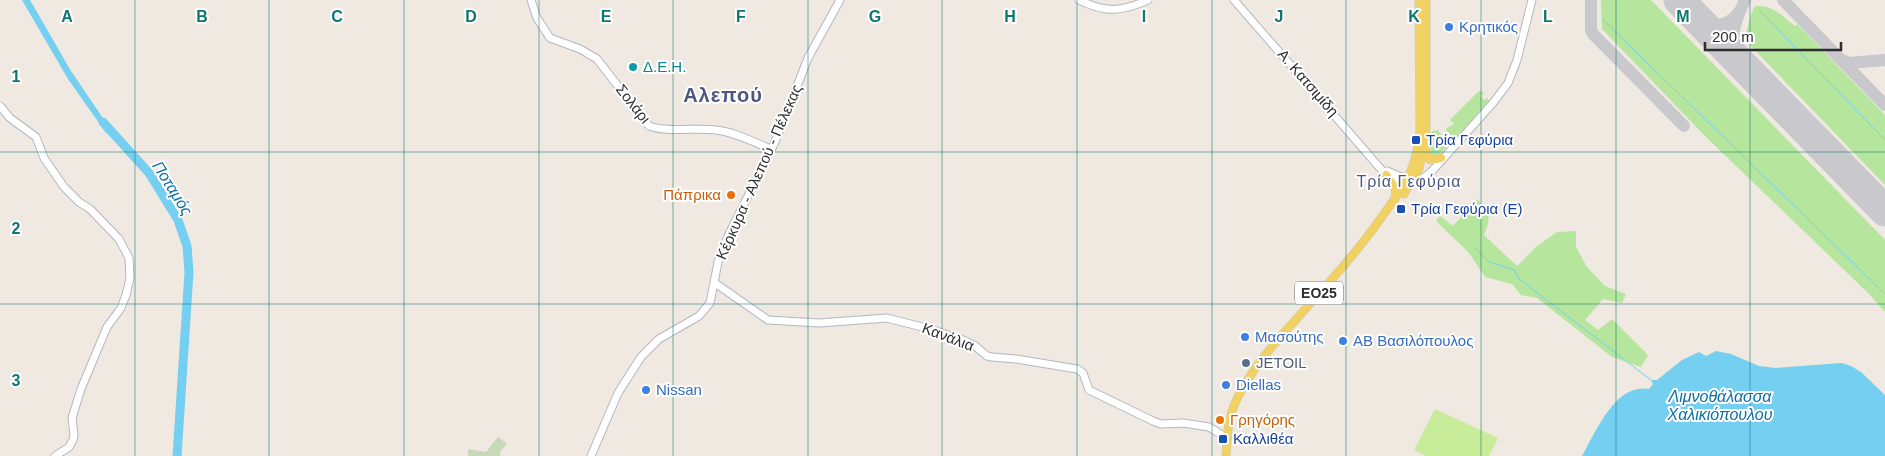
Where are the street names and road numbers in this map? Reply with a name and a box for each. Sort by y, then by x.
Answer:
street label: Α. Κατσιμίδη [1274,45,1342,120]
street label: Σολάρι [613,81,654,127]
street label: Κέρκυρα - Αλεπού - Πέλεκας [712,82,805,262]
road number: ΕΟ25 [1295,282,1343,304]
street label: Κανάλια [920,319,977,354]

